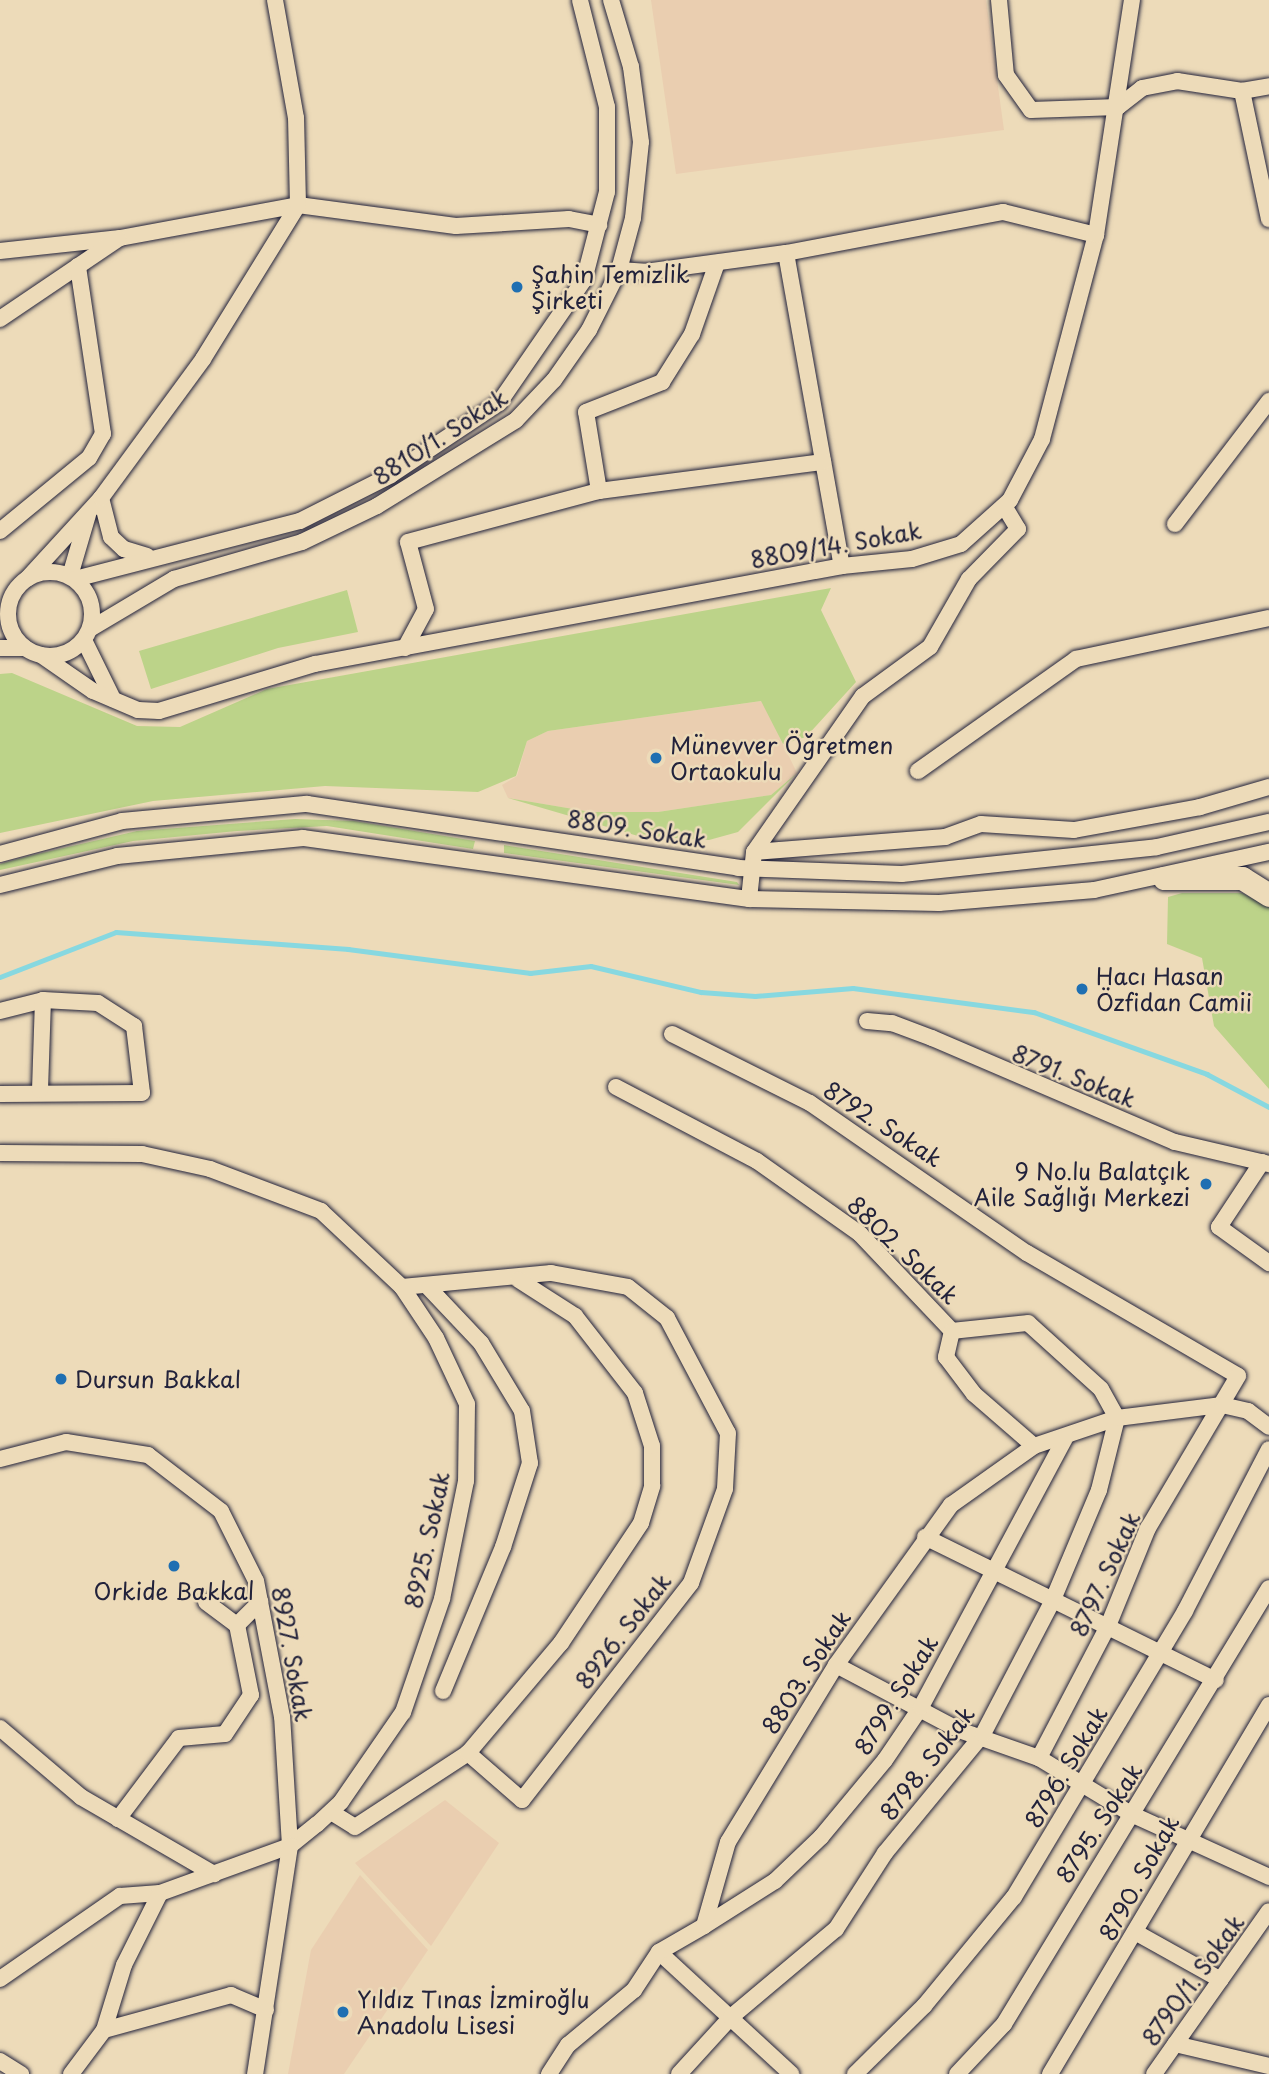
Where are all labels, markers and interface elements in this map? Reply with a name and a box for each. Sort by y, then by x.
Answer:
place label: Şahin Temizlik Şirketi [531,260,689,314]
marker: Şahin Temizlik Şirketi [509,279,525,295]
street label: 8810/1. Sokak [366,382,514,492]
street label: 8809/14. Sokak [747,516,925,574]
place label: Münevver Öğretmen Ortaokulu [670,731,894,785]
marker: Münevver Öğretmen Ortaokulu [648,750,664,766]
street label: 8809. Sokak [565,804,709,854]
place label: Hacı Hasan Özfidan Camii [1096,962,1253,1016]
marker: Hacı Hasan Özfidan Camii [1074,981,1090,997]
street label: 8791. Sokak [1007,1038,1141,1114]
street label: 8792. Sokak [818,1075,948,1173]
place label: 9 No.lu Balatçık Aile Sağlığı Merkezi [972,1157,1190,1211]
marker: 9 No.lu Balatçık Aile Sağlığı Merkezi [1196,1174,1216,1194]
street label: 8802. Sokak [841,1190,965,1310]
place label: Dursun Bakkal [75,1365,241,1393]
marker: Dursun Bakkal [53,1371,69,1387]
street label: 8925. Sokak [399,1468,455,1612]
street label: 8797. Sokak [1064,1507,1146,1641]
marker: Orkide Bakkal [166,1558,182,1574]
street label: 8926. Sokak [568,1567,678,1695]
place label: Orkide Bakkal [94,1577,254,1605]
street label: 8927. Sokak [266,1584,318,1724]
street label: 8803. Sokak [755,1605,857,1739]
street label: 8799. Sokak [848,1630,944,1760]
street label: 8798. Sokak [874,1701,980,1825]
street label: 8796. Sokak [1019,1701,1113,1833]
street label: 8795. Sokak [1050,1758,1148,1888]
street label: 8790. Sokak [1093,1811,1185,1945]
street label: 8790/1. Sokak [1135,1908,1251,2052]
place label: Yıldız Tınas İzmiroğlu Anadolu Lisesi [357,1985,591,2039]
marker: Yıldız Tınas İzmiroğlu Anadolu Lisesi [335,2004,351,2020]

